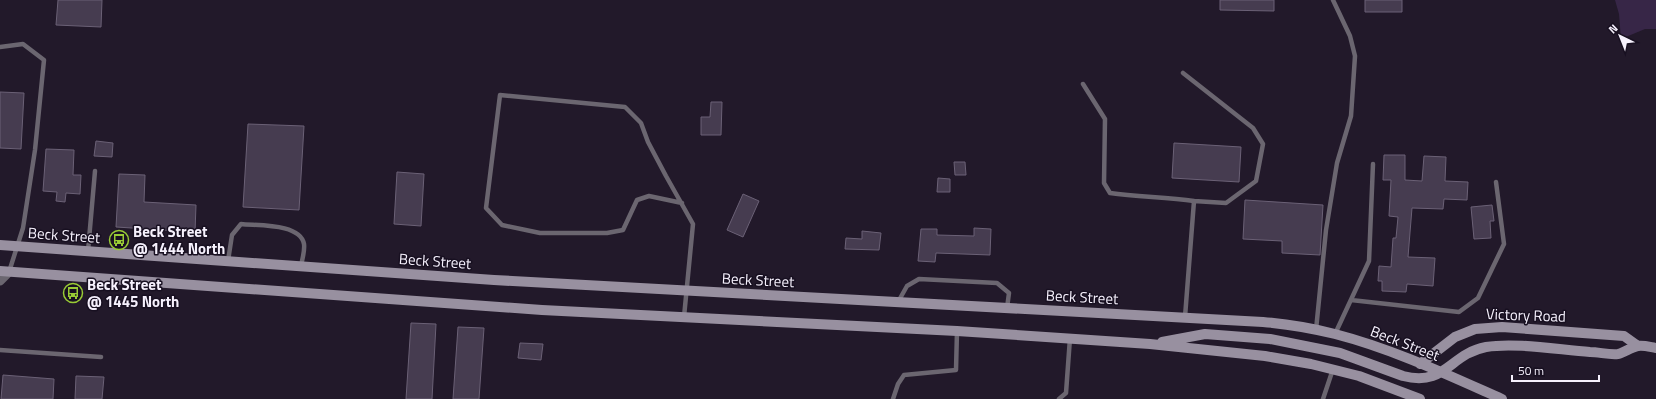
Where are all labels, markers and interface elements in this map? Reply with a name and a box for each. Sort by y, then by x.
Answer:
north arrow [1600,16,1640,56]
text: N [1605,20,1621,37]
place label: Beck Street @ 1444 North [133,220,225,260]
street label: Beck Street [27,221,102,249]
bus stop icon: Beck Street @ 1444 North [108,229,130,251]
street label: Beck Street [398,247,473,275]
street label: Beck Street [721,267,796,293]
place label: Beck Street @ 1445 North [87,273,179,313]
bus stop icon: Beck Street @ 1445 North [62,282,84,304]
street label: Beck Street [1045,284,1120,310]
street label: Victory Road [1486,302,1566,328]
street label: Beck Street [1367,319,1444,367]
scale bar [1512,357,1599,383]
text: 50 m [1518,361,1544,380]

